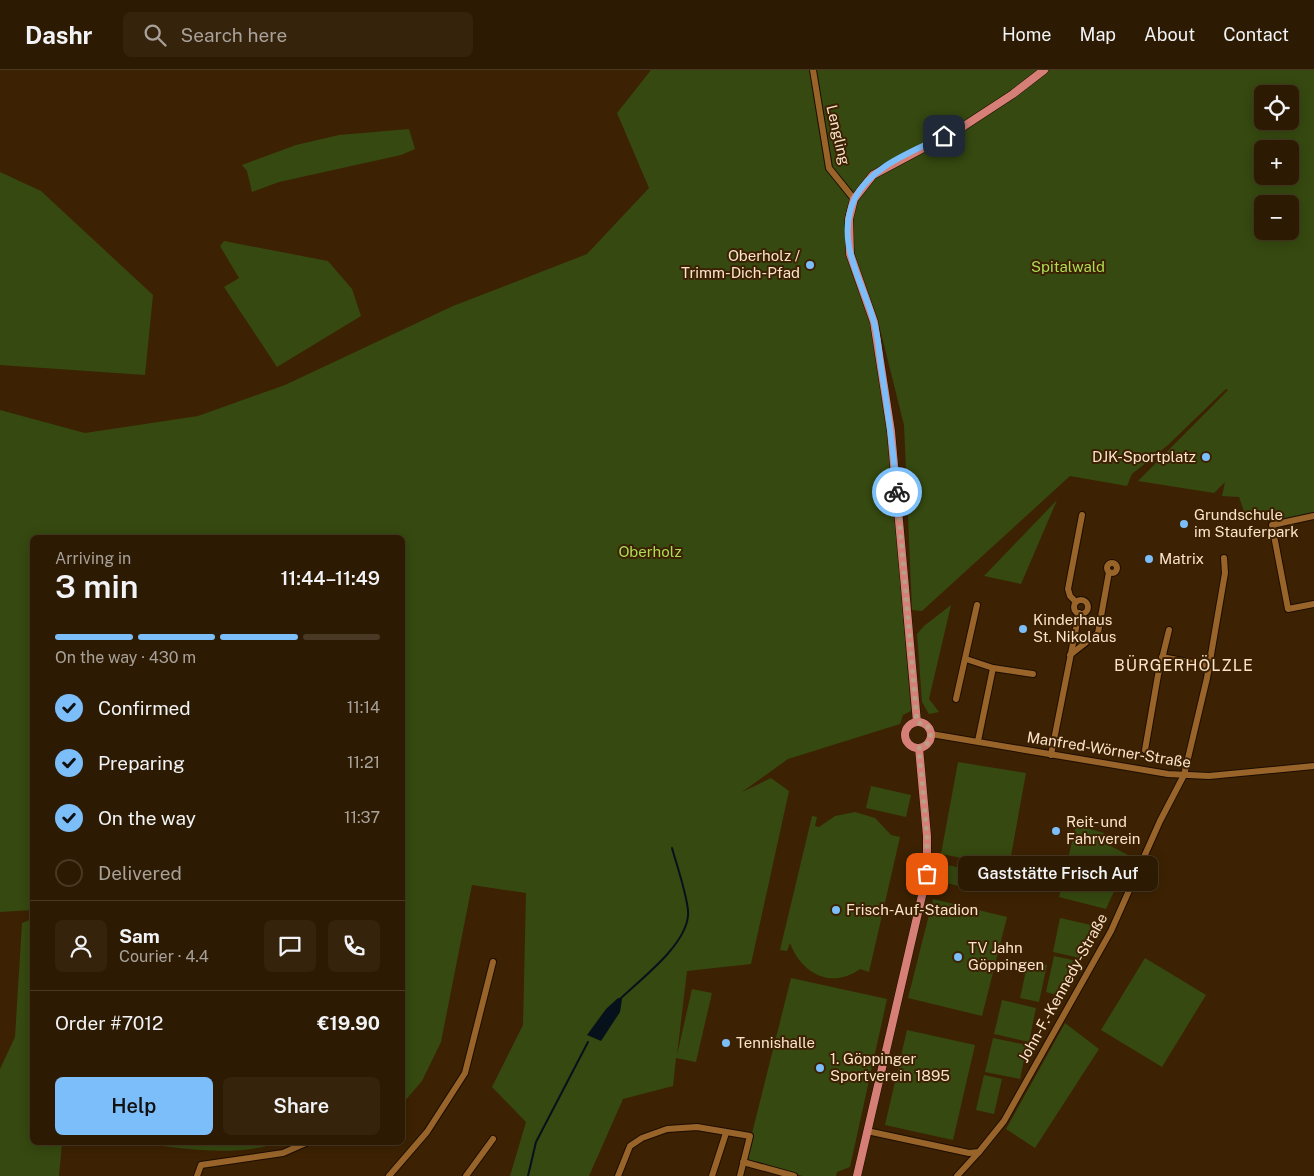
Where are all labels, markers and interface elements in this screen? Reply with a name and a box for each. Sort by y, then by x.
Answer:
search box [123,12,473,57]
text: Dashr [25,21,93,49]
icon: search [141,21,169,49]
text: Search here [181,24,287,46]
text: Home [1002,24,1052,45]
text: Map [1080,24,1116,45]
text: About [1144,24,1195,45]
text: Contact [1223,24,1289,45]
map controls [1254,85,1299,240]
button: locate [1254,85,1299,130]
street label: Lengling [823,103,854,167]
pin [923,115,965,157]
icon: home [930,122,958,150]
button: + [1254,140,1299,185]
button: − [1254,195,1299,240]
place label: Oberholz / Trimm-Dich-Pfad [681,247,801,281]
park label: Spitalwald [1031,258,1105,275]
marker: Oberholz / Trimm-Dich-Pfad [804,259,816,271]
place label: DJK-Sportplatz [1092,448,1196,465]
marker: DJK-Sportplatz [1200,451,1212,463]
courier [872,467,922,517]
icon: bike [883,478,911,506]
place label: Grundschule im Stauferpark [1194,506,1299,540]
marker: Grundschule im Stauferpark [1178,518,1190,530]
park label: Oberholz [618,543,682,560]
text: Arriving in [55,549,131,568]
place label: Matrix [1159,550,1204,567]
marker: Matrix [1143,553,1155,565]
text: 11:44–11:49 [280,567,380,589]
text: 3 min [55,568,139,605]
place label: Kinderhaus St. Nikolaus [1033,611,1116,645]
marker: Kinderhaus St. Nikolaus [1017,623,1029,635]
text: On the way · 430 m [55,648,196,667]
district label: BÜRGERHÖLZLE [1114,655,1254,675]
icon: check [55,694,83,722]
text: Confirmed [98,697,191,719]
text: 11:14 [347,698,380,717]
street label: Manfred-Wörner-Straße [1026,728,1192,771]
icon: check [55,749,83,777]
text: Preparing [98,752,185,774]
text: 11:21 [347,753,380,772]
icon: check [55,804,83,832]
text: On the way [98,807,196,829]
text: 11:37 [344,808,380,827]
place label: Reit- und Fahrverein [1066,813,1140,847]
marker: Reit- und Fahrverein [1050,825,1062,837]
pin [906,853,948,895]
callout: Gaststätte Frisch Auf [957,856,1157,892]
icon: bag [913,860,941,888]
text: Delivered [98,862,182,884]
text: Gaststätte Frisch Auf [978,864,1138,883]
place label: Frisch-Auf-Stadion [846,901,978,918]
marker: Frisch-Auf-Stadion [830,904,842,916]
street label: John-F.-Kennedy-Straße [1015,910,1111,1065]
button: person [55,920,107,972]
button: chat [264,920,316,972]
button: phone [328,920,380,972]
text: Sam [119,925,160,947]
place label: TV Jahn Göppingen [968,939,1044,973]
text: Courier · 4.4 [119,947,209,966]
marker: TV Jahn Göppingen [952,951,964,963]
text: Order #7012 [55,1012,163,1034]
text: €19.90 [317,1012,380,1034]
place label: Tennishalle [736,1034,815,1051]
marker: Tennishalle [720,1037,732,1049]
place label: 1. Göppinger Sportverein 1895 [830,1050,950,1084]
marker: 1. Göppinger Sportverein 1895 [814,1062,826,1074]
button: Help [55,1077,213,1135]
button: Share [223,1077,380,1135]

